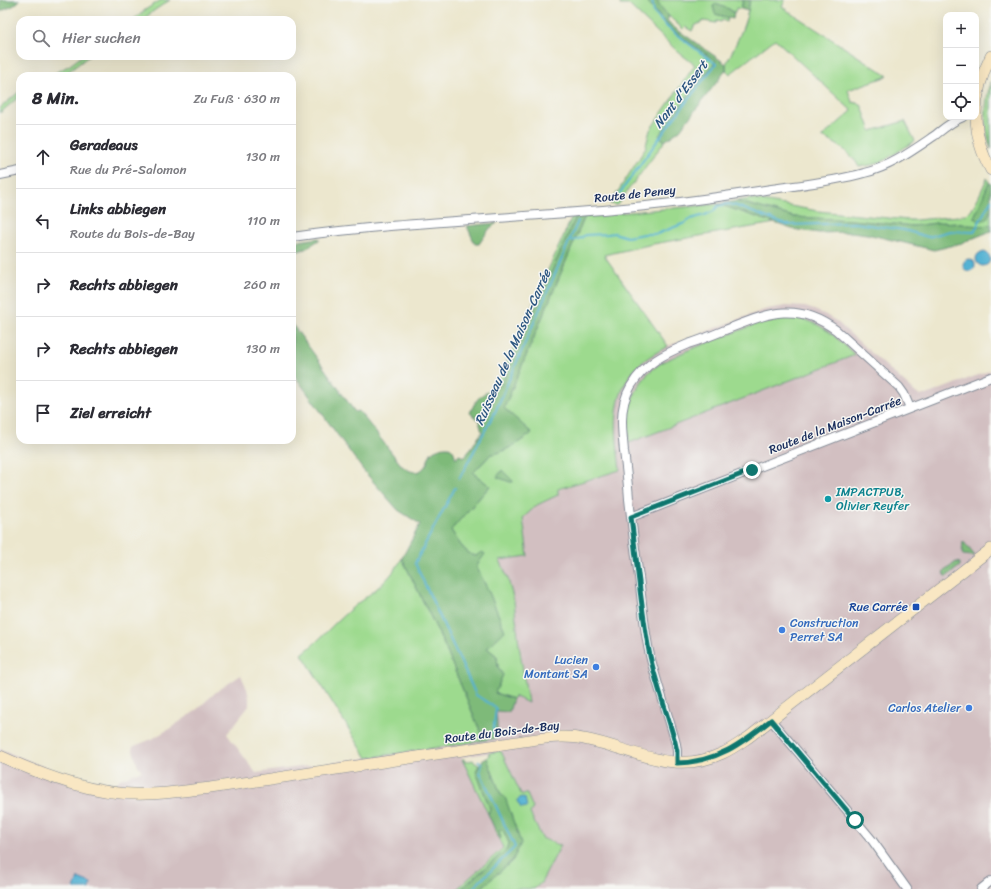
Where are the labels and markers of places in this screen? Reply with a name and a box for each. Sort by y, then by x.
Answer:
place label: IMPACTPUB, Olivier Reyfer [835,481,910,517]
marker: IMPACTPUB, Olivier Reyfer [823,494,833,504]
place label: Rue Carrée [849,596,908,618]
marker: Rue Carrée [911,602,921,612]
place label: Construction Perret SA [790,612,859,648]
marker: Construction Perret SA [777,625,787,635]
place label: Lucien Montant SA [524,649,589,685]
marker: Lucien Montant SA [591,662,601,672]
place label: Carlos Atelier [888,697,962,719]
marker: Carlos Atelier [964,703,974,713]

